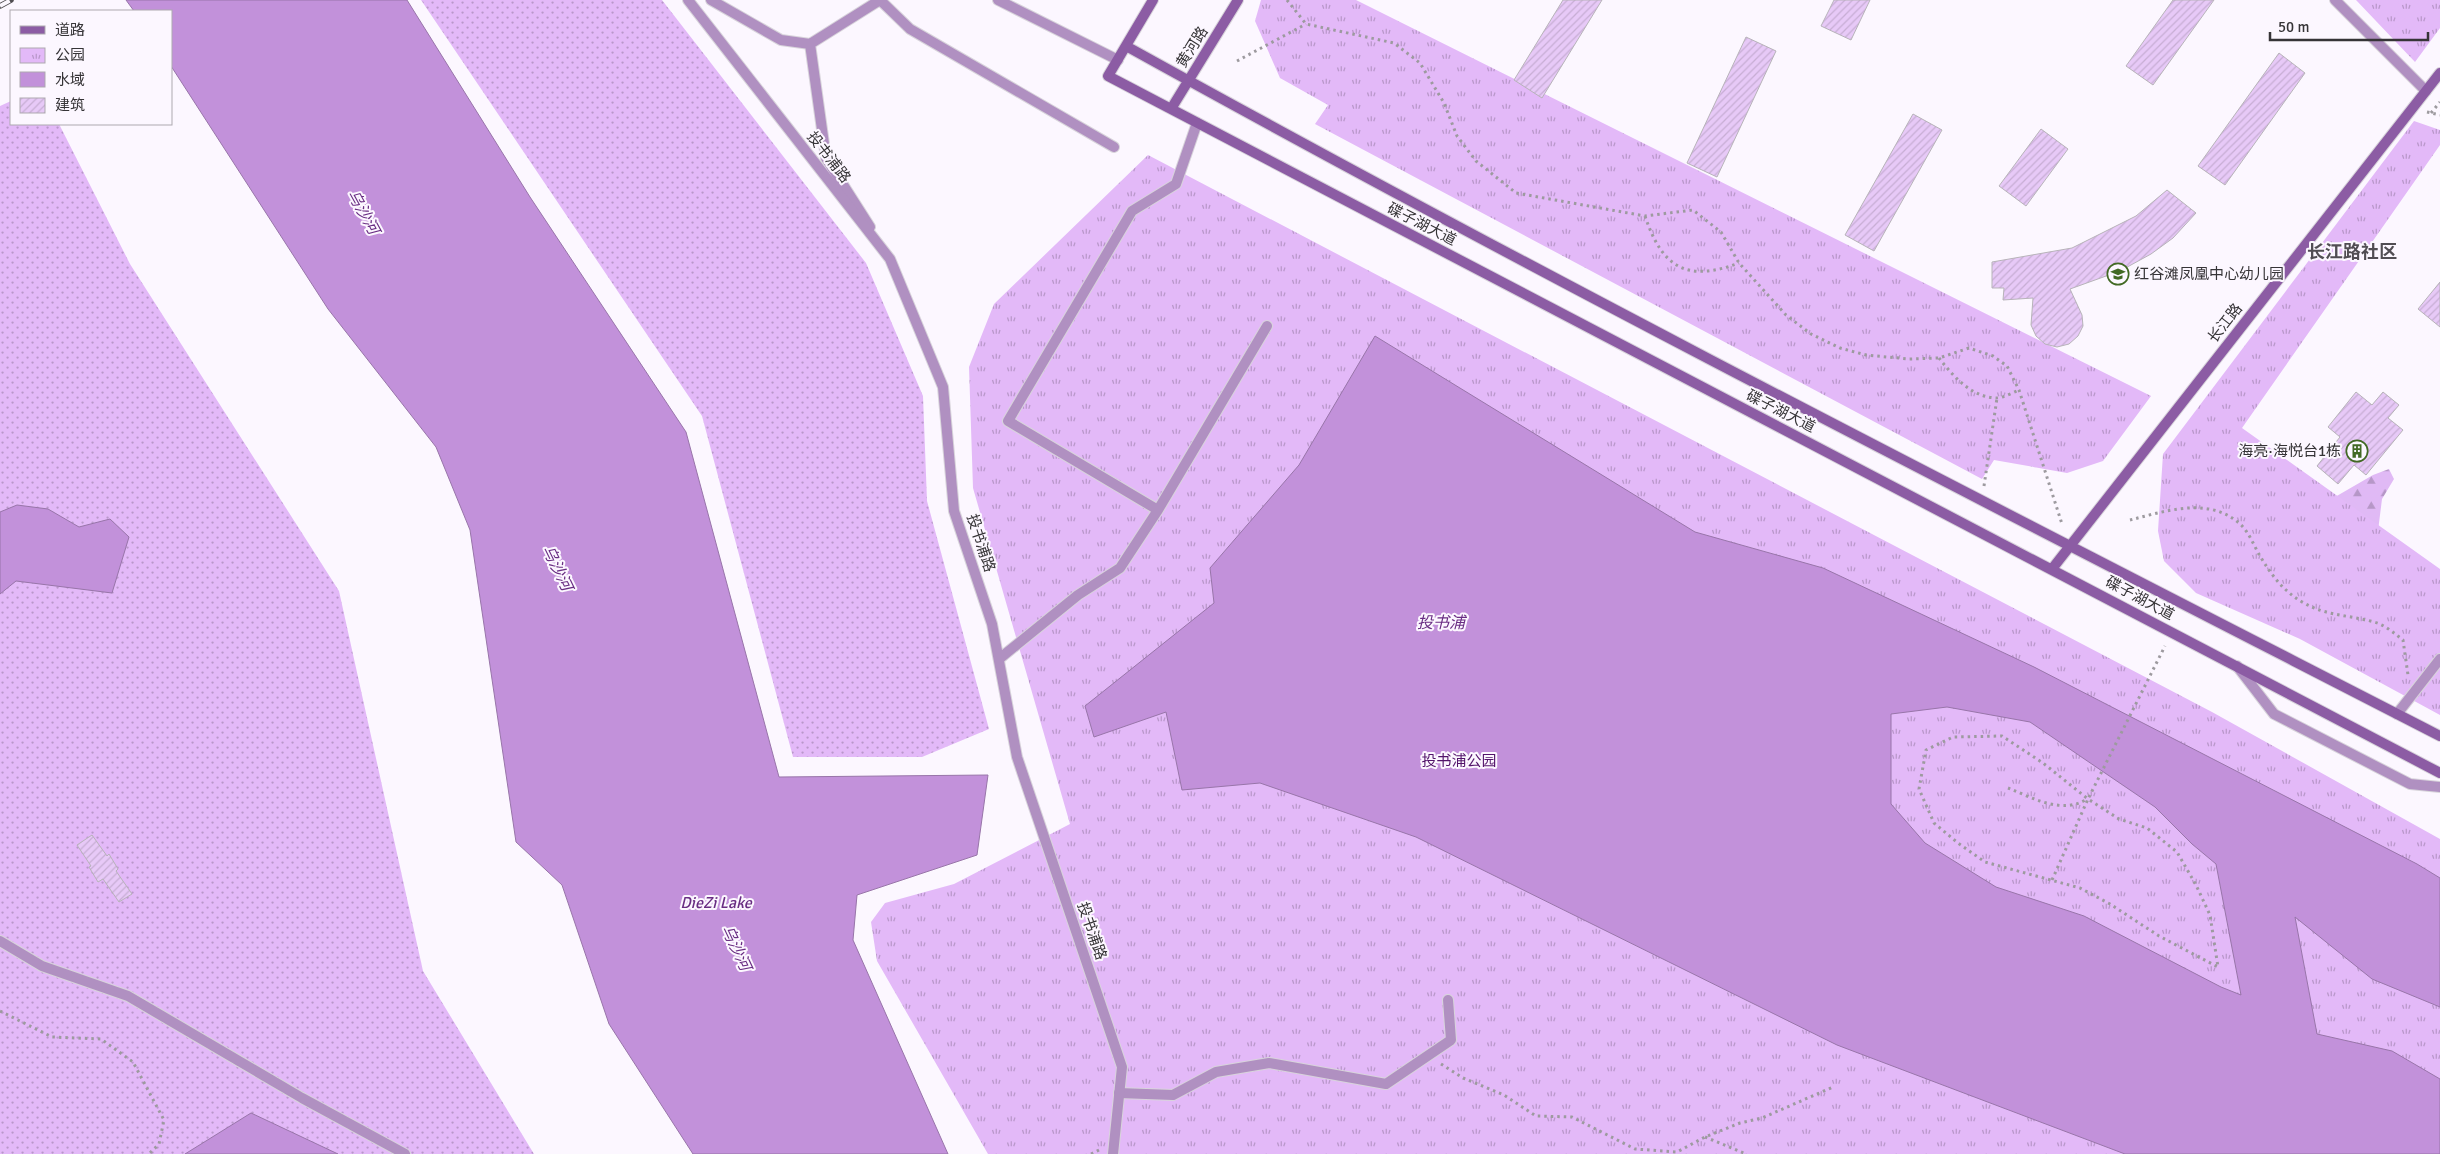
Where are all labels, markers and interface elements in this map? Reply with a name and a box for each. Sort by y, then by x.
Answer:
legend [10,10,172,125]
scale bar [2270,10,2428,42]
text: 50 m [2278,18,2309,36]
text: 道路 [55,21,85,39]
street label: 黄河路 [1172,23,1212,71]
text: 公园 [55,46,85,64]
text: 水域 [55,71,85,89]
text: 建筑 [55,96,85,114]
street label: 投书浦路 [803,128,855,186]
water label: 乌沙河 [343,186,385,240]
street label: 碟子湖大道 [1384,199,1460,249]
district label: 长江路社区 [2307,241,2397,263]
school or university icon: 红谷滩凤凰中心幼儿园 [2106,262,2130,286]
place label: 红谷滩凤凰中心幼儿园 [2134,265,2284,283]
street label: 长江路 [2204,300,2246,346]
street label: 碟子湖大道 [1743,386,1819,436]
building icon: 海亮·海悦台1栋 [2345,439,2369,463]
place label: 海亮·海悦台1栋 [2238,442,2341,460]
street label: 投书浦路 [963,512,999,574]
water label: 乌沙河 [537,542,578,597]
street label: 碟子湖大道 [2103,572,2177,624]
water label: 投书浦 [1417,613,1468,633]
park label: 投书浦公园 [1421,752,1497,770]
water label: DieZi Lake [680,893,753,913]
street label: 投书浦路 [1074,900,1110,962]
water label: 乌沙河 [717,922,756,977]

